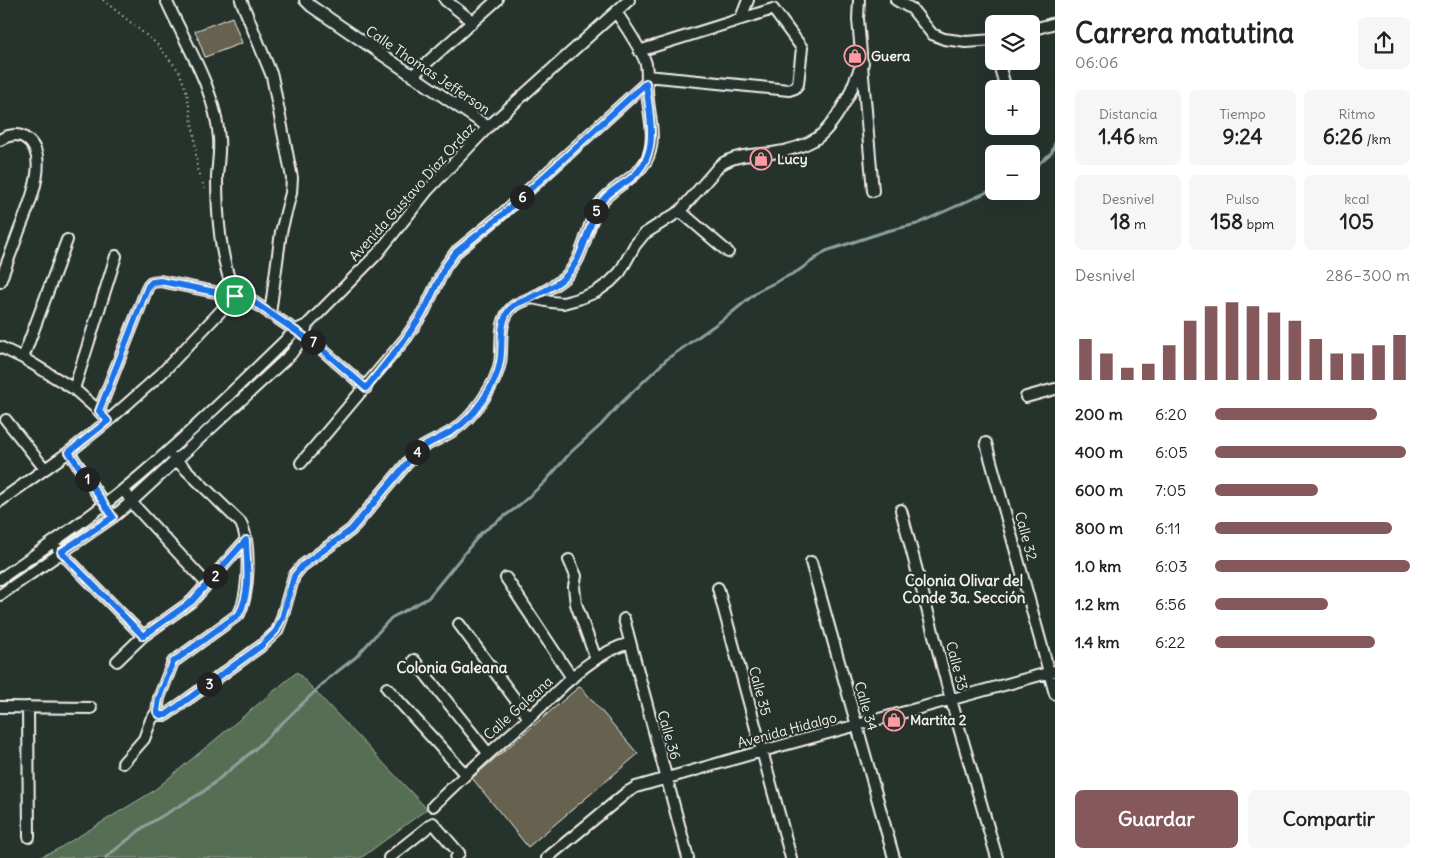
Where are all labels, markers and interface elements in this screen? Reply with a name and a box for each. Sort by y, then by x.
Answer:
map controls [985,15,1040,200]
button: layers [985,15,1040,70]
text: Carrera matutina [1075,15,1294,51]
button: share [1358,17,1410,69]
street label: Calle Thomas Jefferson [362,22,494,118]
shop icon: Guera [843,44,867,68]
place label: Guera [871,47,910,65]
text: 06:06 [1075,52,1118,72]
button: + [985,80,1040,135]
text: Distancia [1099,105,1157,123]
text: Tiempo [1219,105,1266,123]
text: Ritmo [1338,105,1375,123]
street label: Avenida Gustavo Díaz Ordaz [345,119,479,265]
text: 1.46 [1099,123,1135,150]
text: 9:24 [1222,123,1263,150]
text: 6:26 [1323,123,1363,150]
text: km [1135,130,1158,148]
text: /km [1363,130,1391,148]
button: − [985,145,1040,200]
shop icon: Lucy [749,147,773,171]
place label: Lucy [777,150,808,168]
pin: 6 [510,184,534,210]
text: 6 [518,188,527,206]
text: Desnivel [1102,190,1154,208]
text: Pulso [1226,190,1259,208]
text: kcal [1344,190,1369,208]
pin: 5 [584,198,608,224]
text: 5 [592,202,601,220]
text: 18 [1110,208,1131,235]
text: 158 [1211,208,1243,235]
text: 105 [1340,208,1374,235]
text: m [1131,215,1146,233]
text: bpm [1243,215,1274,233]
text: Desnivel [1075,265,1135,285]
text: 286–300 m [1326,265,1410,285]
pin [214,275,256,317]
icon: arrive [221,282,249,310]
pin: 7 [300,330,326,354]
text: 7 [310,333,317,351]
text: 200 m [1075,404,1123,424]
text: 6:20 [1155,404,1187,424]
pin: 4 [404,440,430,464]
text: 400 m [1075,442,1123,462]
text: 6:05 [1155,442,1188,462]
text: 4 [413,443,422,461]
pin: 1 [74,466,100,492]
text: 1 [85,470,90,488]
text: 600 m [1075,480,1123,500]
text: 7:05 [1155,480,1186,500]
street label: Calle 32 [1011,510,1041,563]
text: 800 m [1075,518,1123,538]
text: 6:11 [1155,518,1181,538]
text: 1.0 km [1075,556,1121,576]
text: 6:03 [1155,556,1187,576]
pin: 2 [202,564,228,588]
text: 2 [212,567,219,585]
district label: Colonia Olivar del Conde 3a. Sección [902,571,1026,607]
text: 1.2 km [1075,594,1119,614]
text: 6:56 [1155,594,1186,614]
text: 1.4 km [1075,632,1120,652]
text: 6:22 [1155,632,1185,652]
street label: Calle 33 [942,639,972,693]
district label: Colonia Galeana [397,658,508,677]
street label: Calle 35 [745,664,775,718]
pin: 3 [196,672,222,696]
street label: Calle Galeana [480,672,556,744]
text: 3 [206,675,213,693]
street label: Calle 34 [850,679,882,733]
street label: Calle 36 [653,708,685,762]
street label: Avenida Hidalgo [735,708,839,752]
shop icon: Martita 2 [882,708,906,732]
place label: Martita 2 [910,711,967,729]
button: Guardar [1075,790,1238,848]
button: Compartir [1248,790,1410,848]

